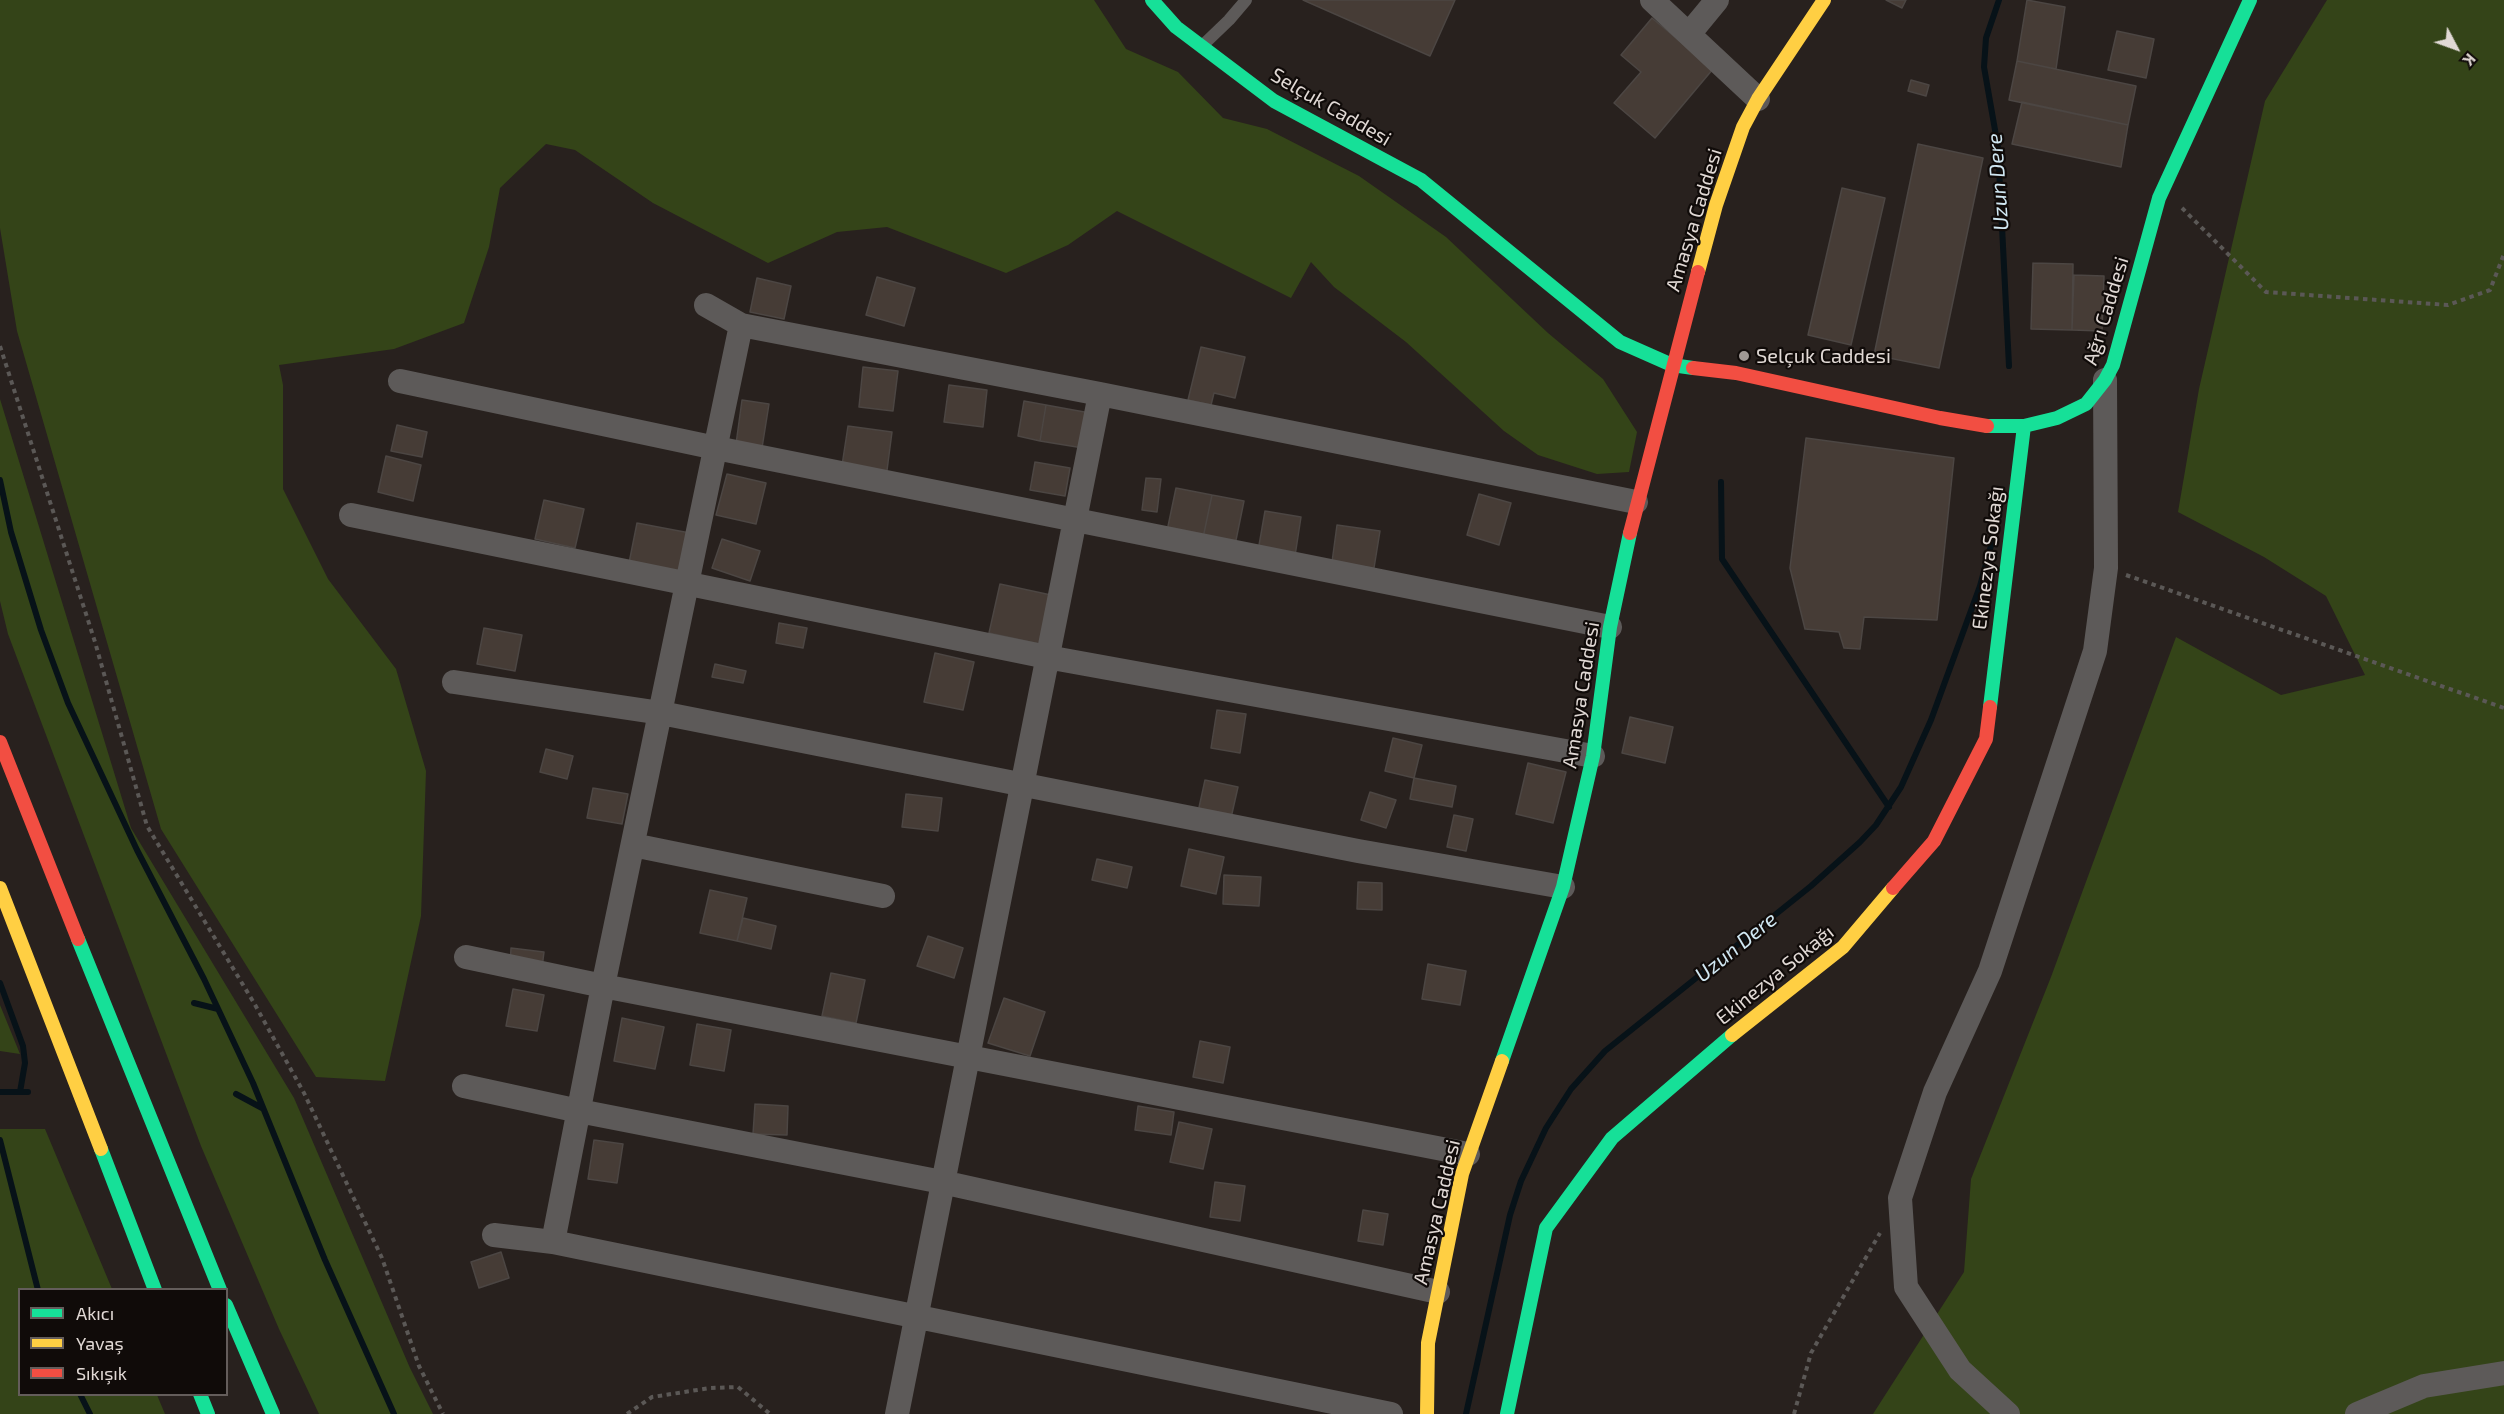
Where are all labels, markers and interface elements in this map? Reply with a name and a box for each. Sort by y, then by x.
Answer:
north arrow [2426,18,2486,78]
text: K [2459,50,2480,70]
street label: Selçuk Caddesi [1267,63,1395,151]
water label: Uzun Dere [1982,132,2014,232]
street label: Amasya Caddesi [1661,146,1727,294]
street label: Ağrı Caddesi [2078,254,2134,368]
place label: Selçuk Caddesi [1756,344,1891,368]
marker: Selçuk Caddesi [1737,349,1751,363]
street label: Ekinezya Sokağı [1967,485,2009,631]
street label: Amasya Caddesi [1558,620,1604,770]
water label: Uzun Dere [1690,906,1782,988]
street label: Ekinezya Sokağı [1711,920,1839,1030]
street label: Amasya Caddesi [1409,1137,1465,1287]
legend [18,1288,228,1396]
text: Akıcı [76,1302,114,1324]
text: Yavaş [76,1332,124,1354]
text: Sıkışık [76,1362,127,1384]

